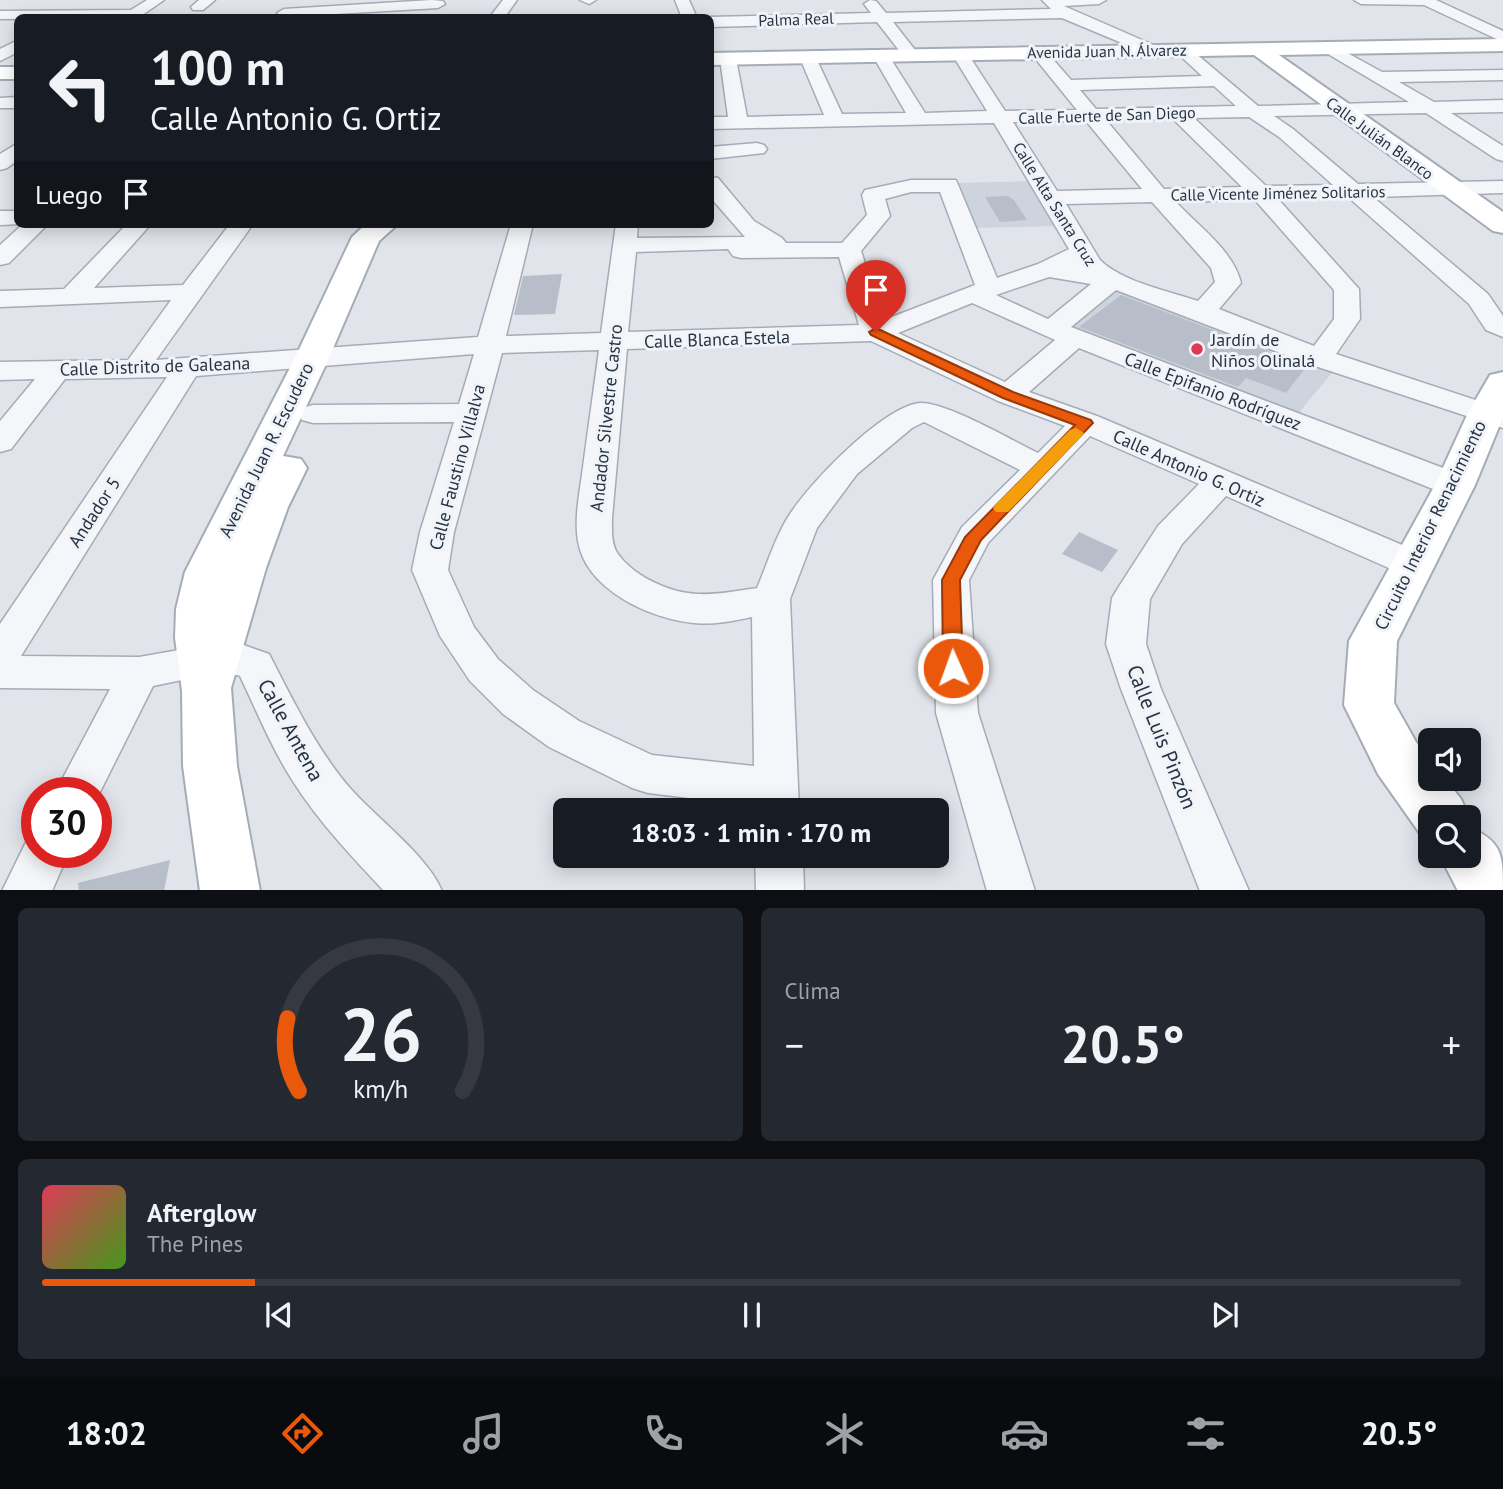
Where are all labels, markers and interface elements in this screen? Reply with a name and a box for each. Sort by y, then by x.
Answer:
street label: Palma Real [758,8,834,30]
text: 100 m [150,35,285,99]
street label: Avenida Juan N. Álvarez [1027,40,1187,62]
icon: left [35,42,126,133]
street label: Calle Julián Blanco [1322,92,1438,184]
text: Calle Antonio G. Ortiz [150,97,442,139]
street label: Calle Fuerte de San Diego [1018,102,1196,128]
street label: Calle Alta Santa Cruz [1009,138,1101,270]
icon: arrive [117,175,155,213]
text: Luego [35,178,103,211]
street label: Calle Vicente Jiménez Solitarios [1170,181,1386,205]
pin [846,260,906,332]
icon: arrive [857,271,895,309]
street label: Andador Silvestre Castro [585,323,627,513]
street label: Calle Blanca Estela [644,325,790,353]
place label: Jardín de Niños Olinalá [1210,328,1315,372]
marker: Jardín de Niños Olinalá [1189,341,1205,357]
street label: Calle Epifanio Rodríguez [1121,347,1305,435]
street label: Calle Distrito de Galeana [59,351,251,381]
street label: Avenida Juan R. Escudero [214,359,318,541]
street label: Calle Faustino Villalva [424,381,490,553]
street label: Circuito Interior Renacimiento [1369,416,1491,634]
street label: Calle Antonio G. Ortiz [1109,424,1269,512]
street label: Andador 5 [63,473,125,551]
position arrow [916,631,990,705]
street label: Calle Luis Pinzón [1121,661,1203,813]
street label: Calle Antena [252,674,330,786]
map controls [1418,728,1481,868]
button: sound [1418,728,1481,791]
speed limit sign: 30 [21,777,112,868]
button: search [1418,805,1481,868]
text: 18:03 · 1 min · 170 m [631,816,871,849]
text: Clima [785,976,841,1005]
text: 26 [339,987,422,1081]
text: 20.5° [1061,1010,1185,1077]
text: − [785,1020,804,1069]
text: + [1442,1020,1461,1069]
text: km/h [353,1072,408,1104]
text: Afterglow [147,1196,256,1229]
text: The Pines [147,1229,243,1258]
icon: previous [260,1296,298,1334]
icon: pause [733,1296,771,1334]
icon: next [1206,1296,1244,1334]
icon: directions [278,1409,327,1458]
icon: music [459,1409,508,1458]
icon: phone [639,1409,688,1458]
icon: climate [820,1409,869,1458]
icon: car [1000,1409,1049,1458]
icon: filters [1181,1409,1230,1458]
text: 18:02 [66,1412,147,1454]
text: 20.5° [1361,1412,1437,1454]

